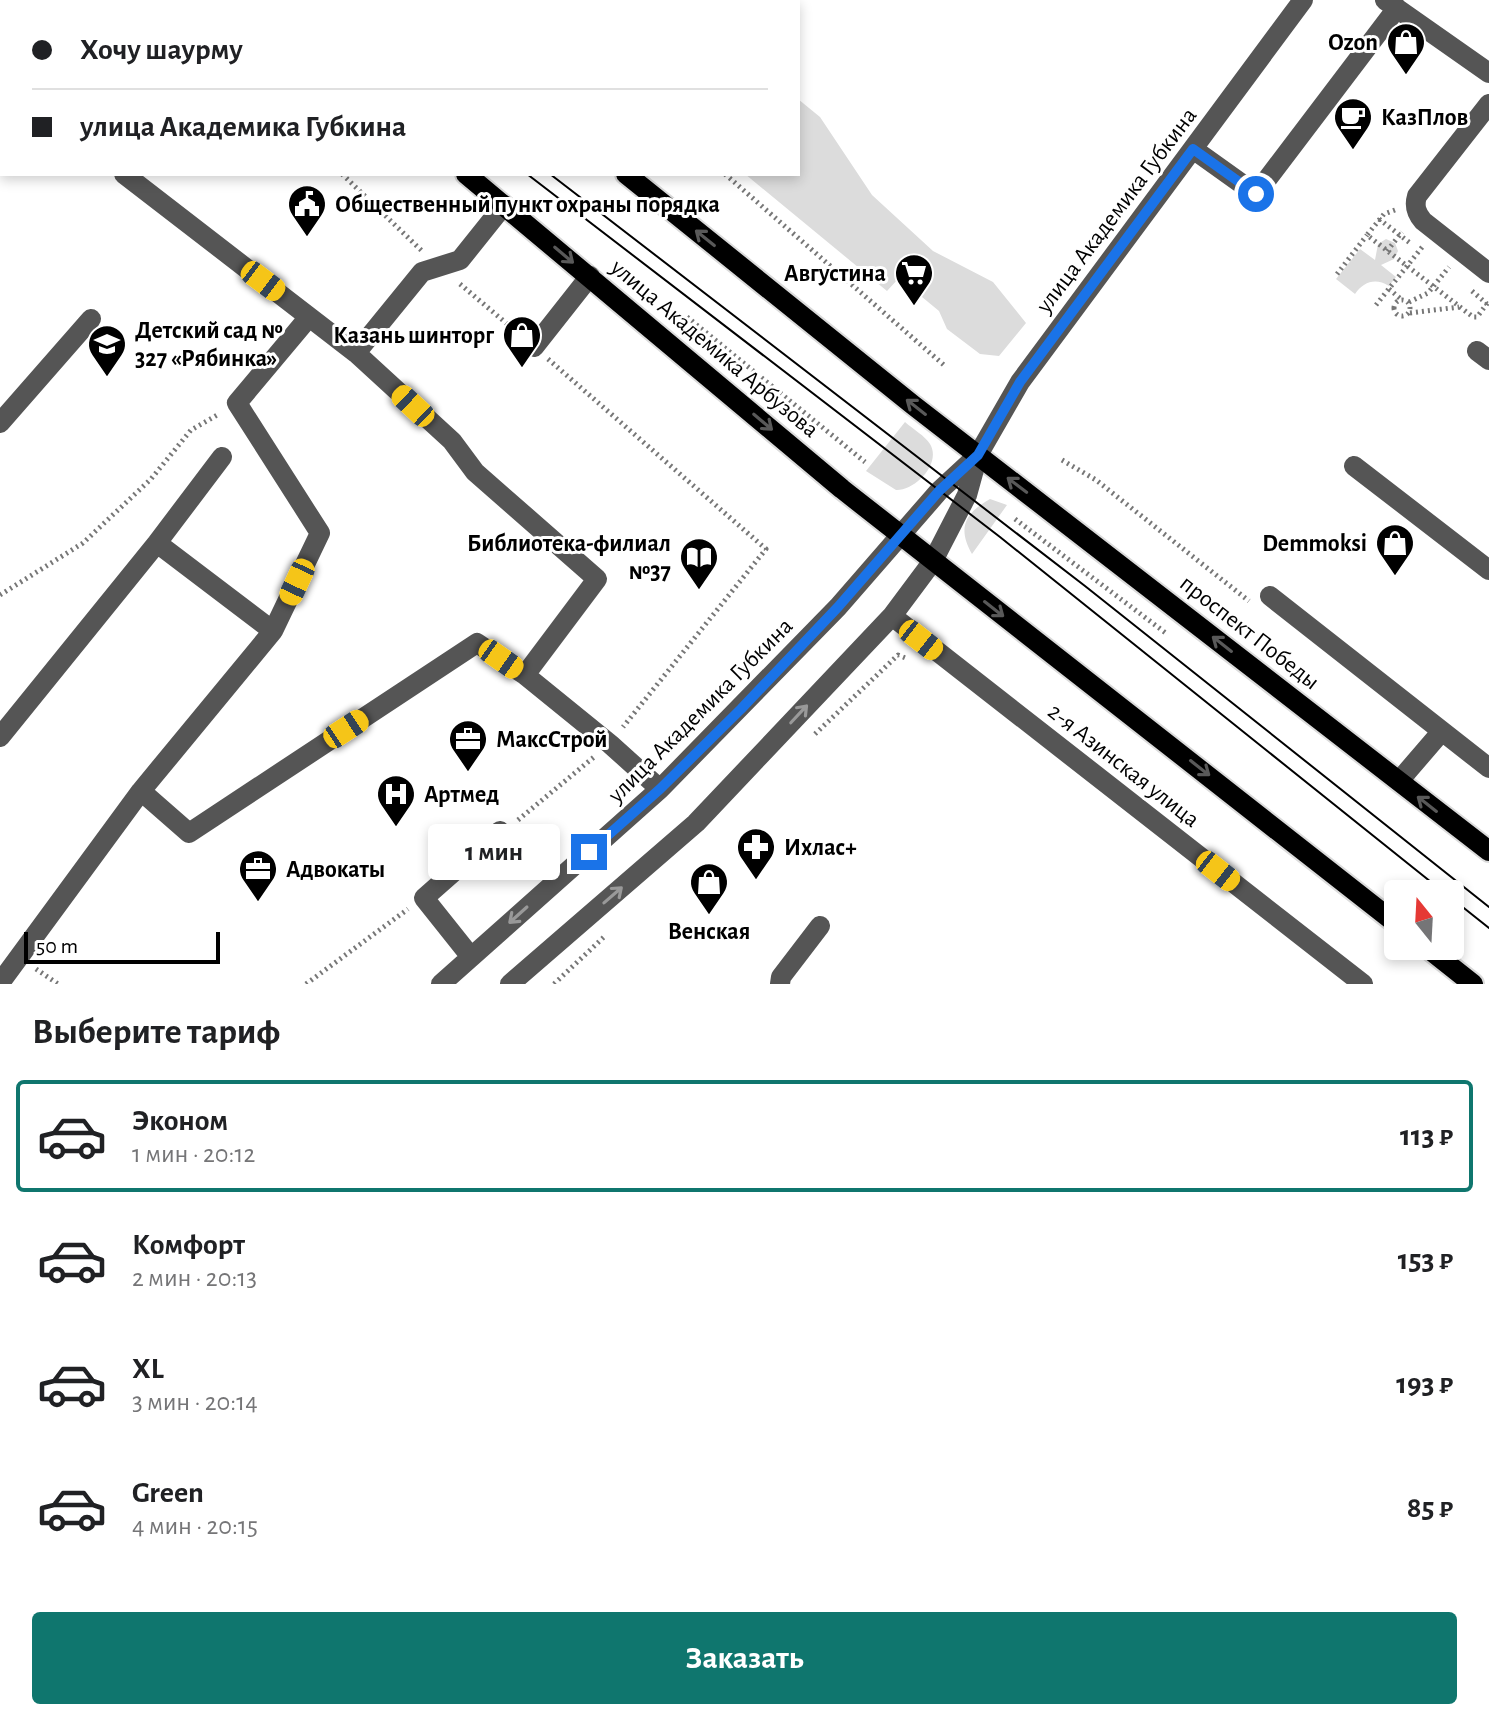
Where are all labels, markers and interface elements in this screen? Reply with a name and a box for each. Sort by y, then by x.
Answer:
shop icon: Ozon [1385,21,1427,76]
place label: Ozon [1328,31,1378,55]
text: Хочу шаурму [80,35,243,65]
cafe icon: КазПлов [1332,96,1374,151]
street label: улица Академика Губкина [1031,104,1202,318]
place label: КазПлов [1381,106,1468,130]
text: улица Академика Губкина [80,112,406,142]
route start [1238,176,1274,212]
public building icon: Общественный пункт охраны порядка [286,183,328,238]
place label: Общественный пункт охраны порядка [335,193,720,217]
one-way arrow [695,229,716,247]
one-way arrow [553,246,573,264]
supermarket icon: Августина [893,252,935,307]
street label: улица Академика Арбузова [605,254,823,442]
car [237,257,289,305]
place label: Августина [784,262,886,286]
shop icon: Казань шинторг [501,314,543,369]
place label: Детский сад № 327 «Рябинка» [135,319,283,371]
school or university icon: Детский сад № 327 «Рябинка» [86,323,128,378]
place label: Казань шинторг [333,324,494,348]
car [387,381,439,431]
one-way arrow [906,398,927,416]
one-way arrow [752,413,772,431]
one-way arrow [1007,476,1028,493]
shop icon: Demmoksi [1374,522,1416,577]
place label: Библиотека-филиал №37 [467,532,671,584]
place label: Demmoksi [1262,532,1367,556]
library icon: Библиотека-филиал №37 [678,536,720,591]
car [276,555,318,609]
street label: проспект Победы [1175,571,1324,694]
one-way arrow [983,600,1004,617]
street label: улица Академика Губкина [603,614,798,808]
car [895,616,947,664]
car [474,635,528,683]
one-way arrow [1212,635,1233,652]
street label: 2-я Азинская улица [1043,699,1204,832]
one-way arrow [789,704,808,724]
car [319,706,373,752]
office icon: МаксСтрой [447,718,489,773]
place label: МаксСтрой [496,728,608,752]
one-way arrow [1189,760,1210,777]
hospital icon: Артмед [375,773,417,828]
place label: Артмед [424,783,499,807]
one-way arrow [1417,795,1438,812]
callout: 1 мин [429,824,561,880]
pharmacy icon: Ихлас+ [735,826,777,881]
route end [571,834,607,870]
place label: Ихлас+ [784,836,857,860]
text: 1 мин [465,839,523,865]
car [1192,847,1244,895]
office icon: Адвокаты [237,848,279,903]
place label: Адвокаты [286,858,385,882]
shop icon: Венская [688,861,730,916]
north arrow [1384,880,1464,960]
map controls [1384,880,1464,960]
one-way arrow [602,886,622,904]
one-way arrow [509,906,529,924]
place label: Венская [668,920,750,944]
scale bar [24,928,220,964]
text: 50 m [36,935,78,957]
text: Выберите тариф [32,1014,280,1050]
icon: car [36,1100,108,1172]
text: Эконом [132,1106,228,1136]
text: 113 ₽ [1400,1121,1453,1151]
text: 1 мин · 20:12 [132,1141,255,1167]
icon: car [36,1224,108,1296]
text: Комфорт [132,1230,245,1260]
text: 153 ₽ [1398,1245,1453,1275]
text: 2 мин · 20:13 [132,1265,257,1291]
icon: car [36,1348,108,1420]
text: XL [132,1354,164,1384]
text: 193 ₽ [1396,1369,1453,1399]
text: 3 мин · 20:14 [132,1389,258,1415]
icon: car [36,1472,108,1544]
text: Green [132,1478,204,1508]
text: 85 ₽ [1407,1493,1453,1523]
text: 4 мин · 20:15 [132,1513,258,1539]
button: Заказать [32,1612,1457,1704]

